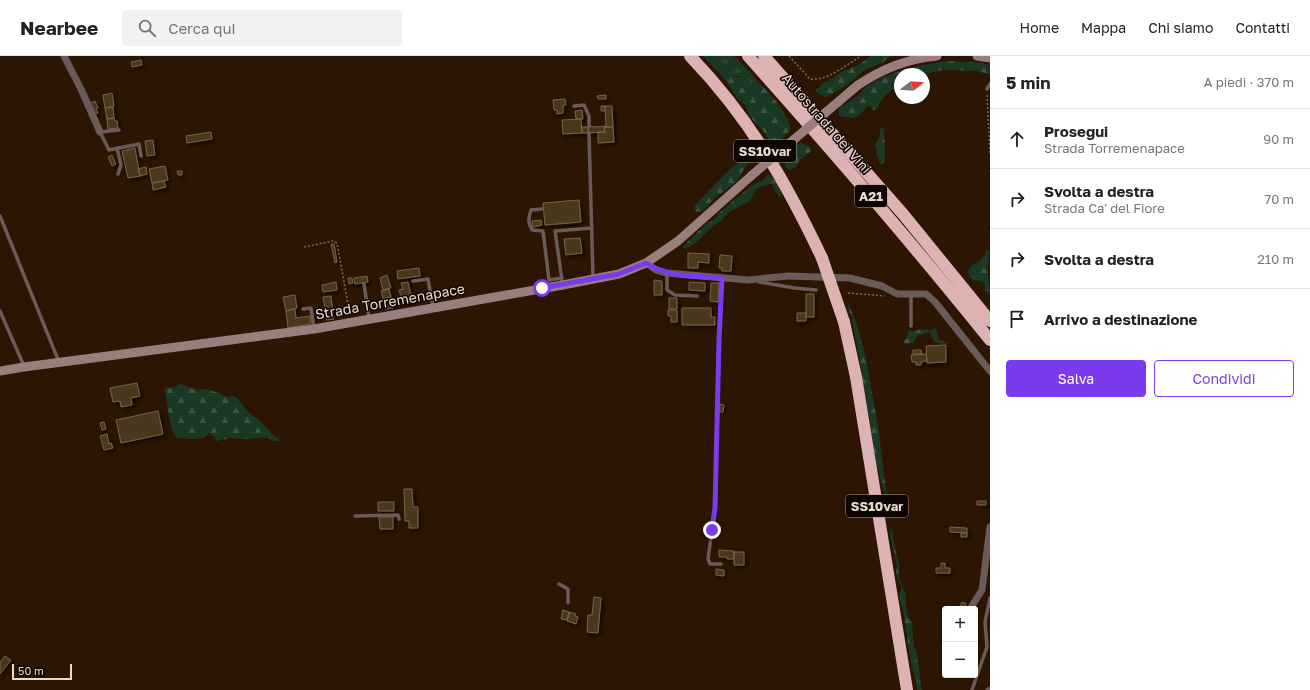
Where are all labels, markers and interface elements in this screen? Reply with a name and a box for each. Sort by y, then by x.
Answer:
search box [122,10,402,46]
text: Nearbee [20,16,98,39]
icon: search [136,17,158,39]
text: Cerca qui [168,19,236,37]
text: Home [1020,19,1059,36]
text: Mappa [1081,19,1126,36]
text: Chi siamo [1148,19,1213,36]
text: Contatti [1235,19,1290,36]
north arrow [894,68,930,104]
street label: Autostrada dei Vini [779,69,875,177]
text: 5 min [1006,72,1050,93]
text: A piedi · 370 m [1204,74,1294,90]
text: Prosegui [1044,122,1108,140]
icon: ahead [1006,128,1028,150]
text: 90 m [1263,131,1294,147]
road number: SS10var [734,140,796,162]
text: Strada Torremenapace [1044,140,1185,156]
text: Svolta a destra [1044,182,1154,200]
road number: A21 [855,185,887,207]
icon: right [1006,188,1028,210]
text: 70 m [1264,191,1294,207]
text: Strada Ca' del Fiore [1044,200,1165,216]
icon: right [1006,248,1028,270]
text: Svolta a destra [1044,250,1154,268]
text: 210 m [1257,251,1294,267]
street label: Strada Torremenapace [314,279,466,323]
route start [533,279,551,297]
icon: arrive [1006,308,1028,330]
text: Arrivo a destinazione [1044,310,1197,328]
button: Salva [1006,360,1146,397]
button: Condividi [1154,360,1294,397]
road number: SS10var [846,495,908,517]
route end [703,521,721,539]
map controls [942,606,978,678]
button: + [942,606,978,642]
button: − [942,642,978,678]
scale bar [12,662,72,681]
text: 50 m [18,664,44,677]

